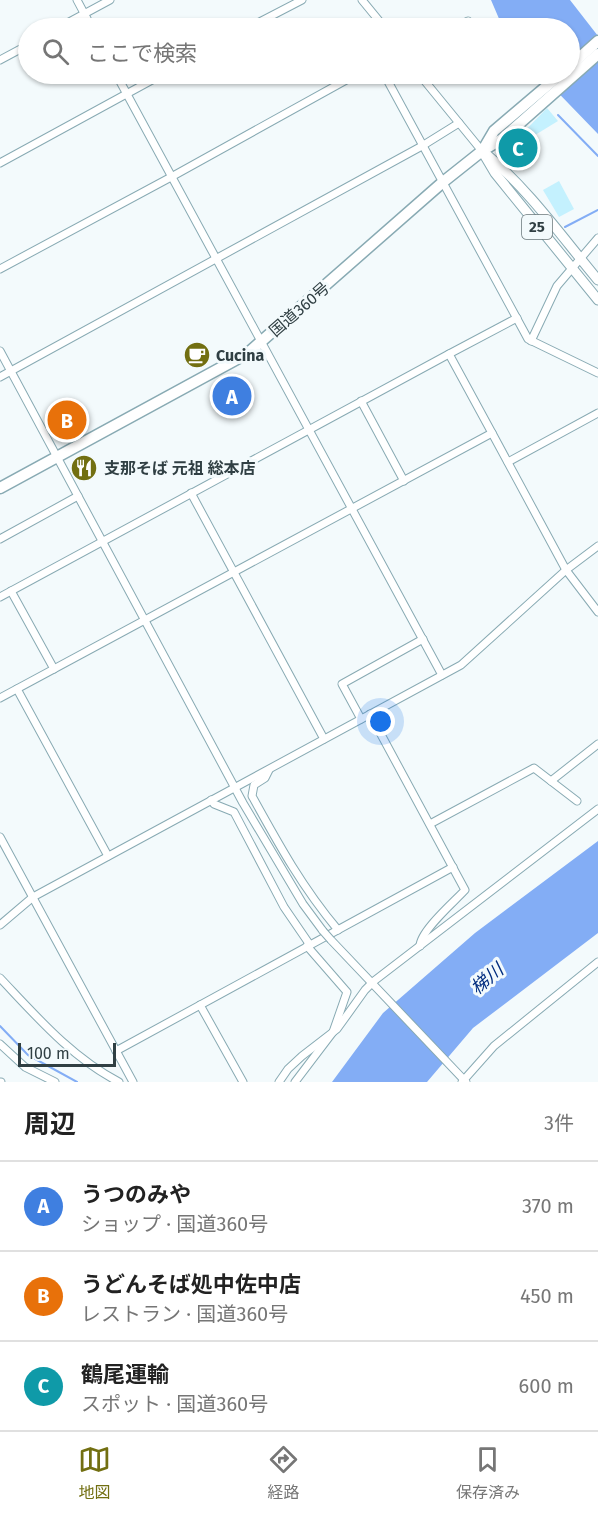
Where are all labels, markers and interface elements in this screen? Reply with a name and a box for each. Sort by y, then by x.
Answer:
search box [18,18,580,84]
icon: search [39,35,72,68]
text: ここで検索 [87,40,197,67]
pin: C [498,126,538,170]
road number: 25 [522,215,552,239]
street label: 国道360号 [265,278,333,341]
cafe icon: Cucina [182,340,212,370]
place label: Cucina [216,346,265,365]
pin: A [212,374,252,418]
pin: B [48,398,86,442]
restaurant icon: 支那そば 元祖 総本店 [69,453,99,483]
place label: 支那そば 元祖 総本店 [104,459,256,478]
your location [366,707,395,736]
water label: 梯川 [466,958,509,999]
scale bar [18,1040,116,1068]
text: 100 m [27,1044,70,1063]
text: 周辺 [24,1109,76,1140]
text: 3件 [544,1111,574,1135]
text: うつのみや [81,1181,191,1208]
text: A [38,1194,49,1218]
text: 370 m [522,1194,574,1218]
text: ショップ · 国道360号 [81,1212,268,1236]
text: うどんそば処中佐中店 [81,1271,301,1298]
text: B [37,1284,50,1308]
text: 450 m [520,1284,574,1308]
text: レストラン · 国道360号 [81,1302,288,1326]
text: 鶴尾運輸 [81,1361,169,1388]
text: C [38,1374,49,1398]
text: 600 m [519,1374,574,1398]
text: スポット · 国道360号 [81,1392,268,1416]
tab: 地図 [78,1443,111,1503]
tab: 経路 [267,1443,300,1503]
tab: 保存済み [456,1443,520,1503]

